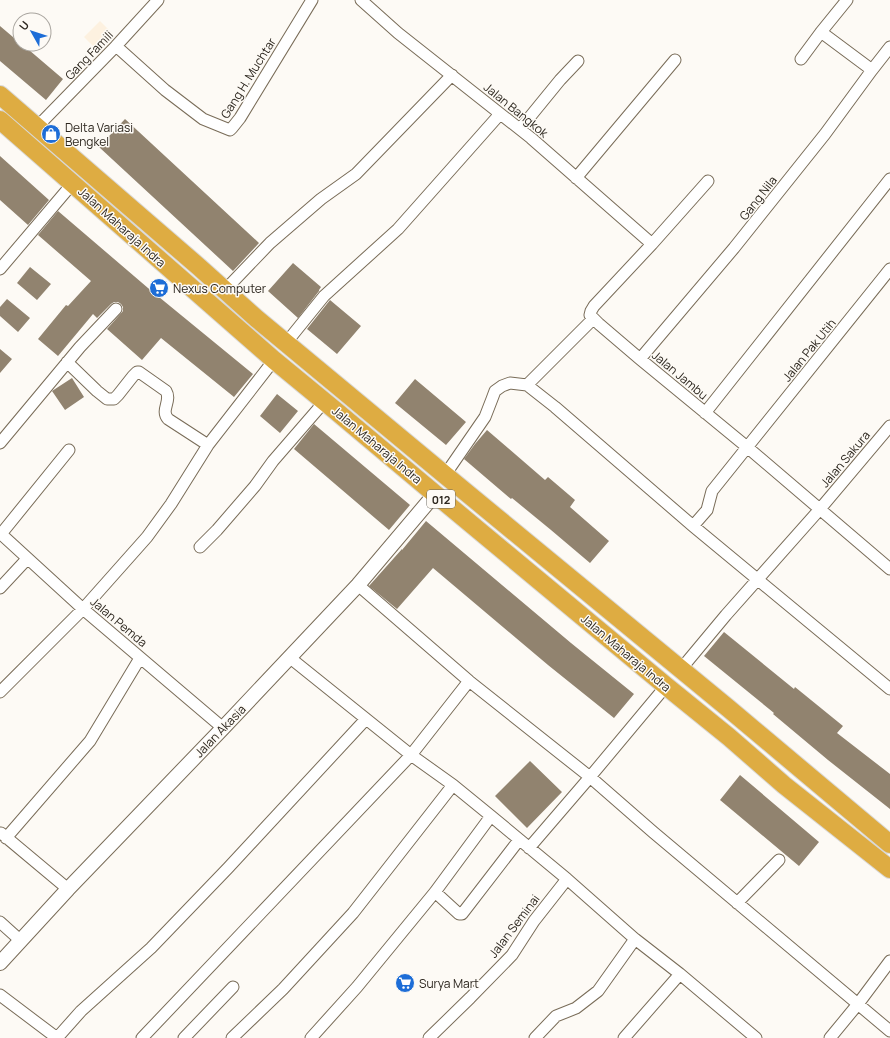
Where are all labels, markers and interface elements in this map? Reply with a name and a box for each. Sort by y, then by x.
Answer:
north arrow [12,12,52,52]
text: U [16,18,32,33]
street label: Gang Famili [61,27,117,83]
street label: Gang H. Muchtar [216,34,280,122]
street label: Jalan Bangkok [480,79,553,142]
place label: Delta Variasi Bengkel [65,119,133,150]
shop icon: Delta Variasi Bengkel [40,123,62,145]
street label: Gang Nila [735,172,781,224]
street label: Jalan Maharaja Indra [75,183,169,271]
supermarket icon: Nexus Computer [148,277,170,299]
place label: Nexus Computer [173,280,267,297]
street label: Jalan Pak Utih [778,315,840,385]
street label: Jalan Jambu [649,347,711,403]
street label: Jalan Maharaja Indra [329,402,425,488]
street label: Jalan Sakura [816,427,874,491]
road number: 012 [427,490,455,508]
street label: Jalan Pemda [87,593,151,651]
street label: Jalan Maharaja Indra [578,610,674,696]
street label: Jalan Akasia [191,701,249,761]
street label: Jalan Seminai [485,891,543,961]
supermarket icon: Surya Mart [394,972,416,994]
place label: Surya Mart [419,975,479,992]

